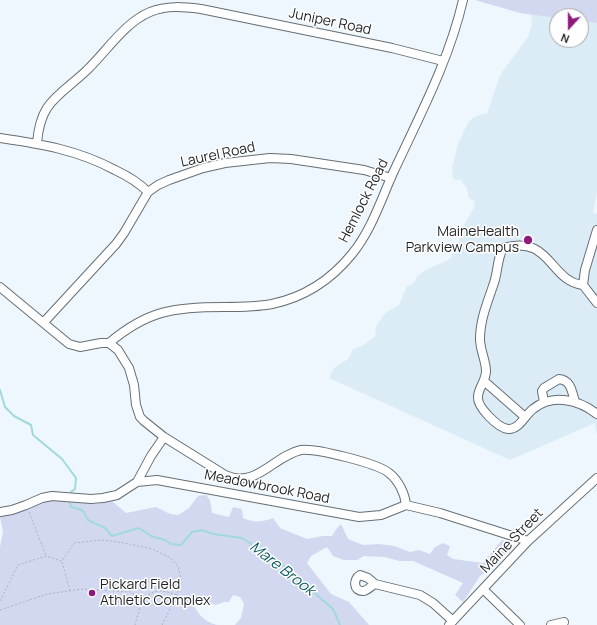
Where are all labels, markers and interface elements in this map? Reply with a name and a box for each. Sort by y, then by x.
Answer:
street label: Juniper Road [287,5,373,39]
north arrow [549,8,589,48]
text: N [559,30,571,47]
street label: Laurel Road [179,139,257,171]
street label: Hemlock Road [336,156,392,246]
place label: MaineHealth Parkview Campus [406,224,519,256]
marker: MaineHealth Parkview Campus [522,234,534,246]
street label: Meadowbrook Road [203,467,331,507]
street label: Maine Street [477,505,547,577]
water label: Mare Brook [246,538,318,600]
place label: Pickard Field Athletic Complex [100,577,210,610]
marker: Pickard Field Athletic Complex [87,588,97,598]

